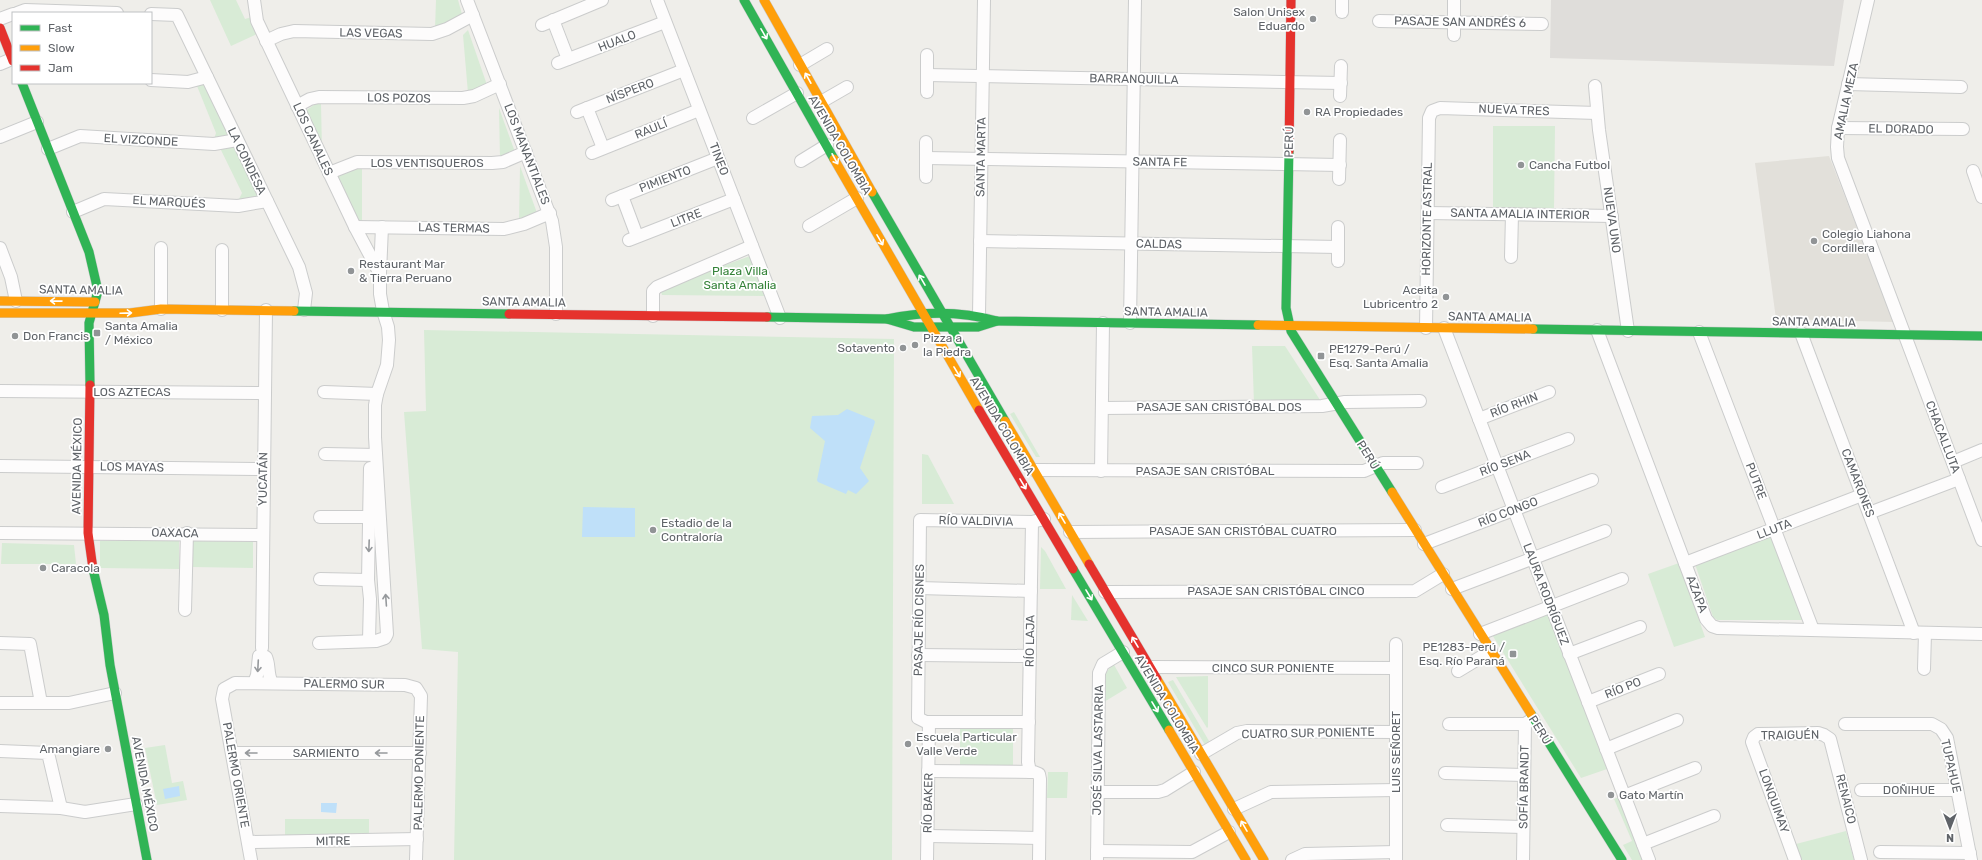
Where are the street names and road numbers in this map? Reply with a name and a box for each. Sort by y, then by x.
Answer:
street label: PASAJE SAN ANDRÉS 6 [1394,14,1526,30]
street label: LAS VEGAS [339,25,403,41]
street label: HUALO [596,27,638,55]
street label: AMALIA MEZA [1831,61,1861,141]
street label: BARRANQUILLA [1089,71,1179,87]
street label: NÍSPERO [604,76,656,106]
street label: LOS POZOS [367,90,431,106]
street label: AVENIDA COLOMBIA [806,93,874,197]
street label: LOS CANALES [290,100,336,178]
street label: LOS MANANTIALES [501,101,553,207]
street label: NUEVA TRES [1478,102,1550,118]
street label: RAULÍ [633,116,670,142]
street label: SANTA MARTA [973,117,989,197]
street label: EL DORADO [1868,121,1934,137]
street label: LA CONDESA [225,125,269,197]
street label: PERÚ [1282,126,1296,158]
street label: EL VIZCONDE [103,131,179,149]
street label: TINEO [706,141,732,177]
street label: SANTA FE [1133,155,1187,169]
street label: LOS VENTISQUEROS [370,156,484,170]
street label: HORIZONTE ASTRAL [1419,162,1435,276]
street label: PIMIENTO [637,163,693,195]
street label: NUEVA UNO [1600,186,1624,254]
street label: EL MARQUÉS [132,193,206,211]
street label: LITRE [668,206,704,230]
street label: SANTA AMALIA INTERIOR [1450,206,1590,222]
street label: LAS TERMAS [418,220,490,236]
street label: CALDAS [1136,237,1182,251]
street label: SANTA AMALIA [39,282,123,298]
street label: SANTA AMALIA [482,294,566,310]
street label: SANTA AMALIA [1124,304,1208,320]
street label: SANTA AMALIA [1448,309,1532,325]
street label: SANTA AMALIA [1772,314,1856,330]
street label: AVENIDA COLOMBIA [967,374,1037,478]
street label: LOS AZTECAS [93,385,171,399]
street label: RÍO RHIN [1488,389,1540,421]
street label: CHACALLUTA [1923,399,1963,475]
street label: PASAJE SAN CRISTÓBAL DOS [1136,400,1302,414]
street label: AVENIDA MÉXICO [69,417,85,515]
street label: PERÚ [1354,438,1382,472]
street label: RÍO SENA [1478,447,1532,479]
street label: CAMARONES [1838,447,1878,519]
street label: YUCATÁN [256,452,270,506]
street label: LOS MAYAS [100,459,164,475]
street label: PUTRE [1743,461,1769,501]
street label: PASAJE SAN CRISTÓBAL [1136,464,1275,478]
street label: RÍO CONGO [1476,494,1540,530]
street label: RÍO VALDIVIA [939,513,1013,529]
street label: LLUTA [1755,516,1793,542]
street label: PASAJE SAN CRISTÓBAL CUATRO [1149,524,1337,538]
street label: OAXACA [151,526,199,540]
street label: LAURA RODRÍGUEZ [1520,541,1572,647]
street label: PASAJE RÍO CISNES [911,564,927,676]
street label: AZAPA [1684,573,1710,615]
street label: PASAJE SAN CRISTÓBAL CINCO [1187,584,1365,598]
street label: RÍO LAJA [1023,615,1037,667]
street label: AVENIDA COLOMBIA [1132,652,1202,756]
street label: CINCO SUR PONIENTE [1212,661,1334,675]
street label: RÍO PO [1603,674,1643,702]
street label: PALERMO SUR [303,676,385,692]
street label: JOSÉ SILVA LASTARRIA [1090,684,1106,816]
street label: LUIS SEÑORET [1389,711,1403,793]
street label: PERÚ [1526,713,1554,747]
street label: PALERMO PONIENTE [411,715,427,831]
street label: PALERMO ORIENTE [220,721,252,829]
street label: CUATRO SUR PONIENTE [1241,725,1375,741]
street label: TRAIGUÉN [1761,727,1819,743]
street label: AVENIDA MÉXICO [129,735,161,833]
street label: TUPAHUE [1938,738,1964,794]
street label: SOFÍA BRANDT [1516,745,1532,829]
street label: SARMIENTO [293,746,359,760]
street label: LONQUIMAY [1756,767,1792,835]
street label: RÍO BAKER [920,772,936,833]
street label: RENAICO [1833,773,1859,825]
street label: DOÑIHUE [1883,783,1935,797]
street label: MITRE [315,834,351,848]

